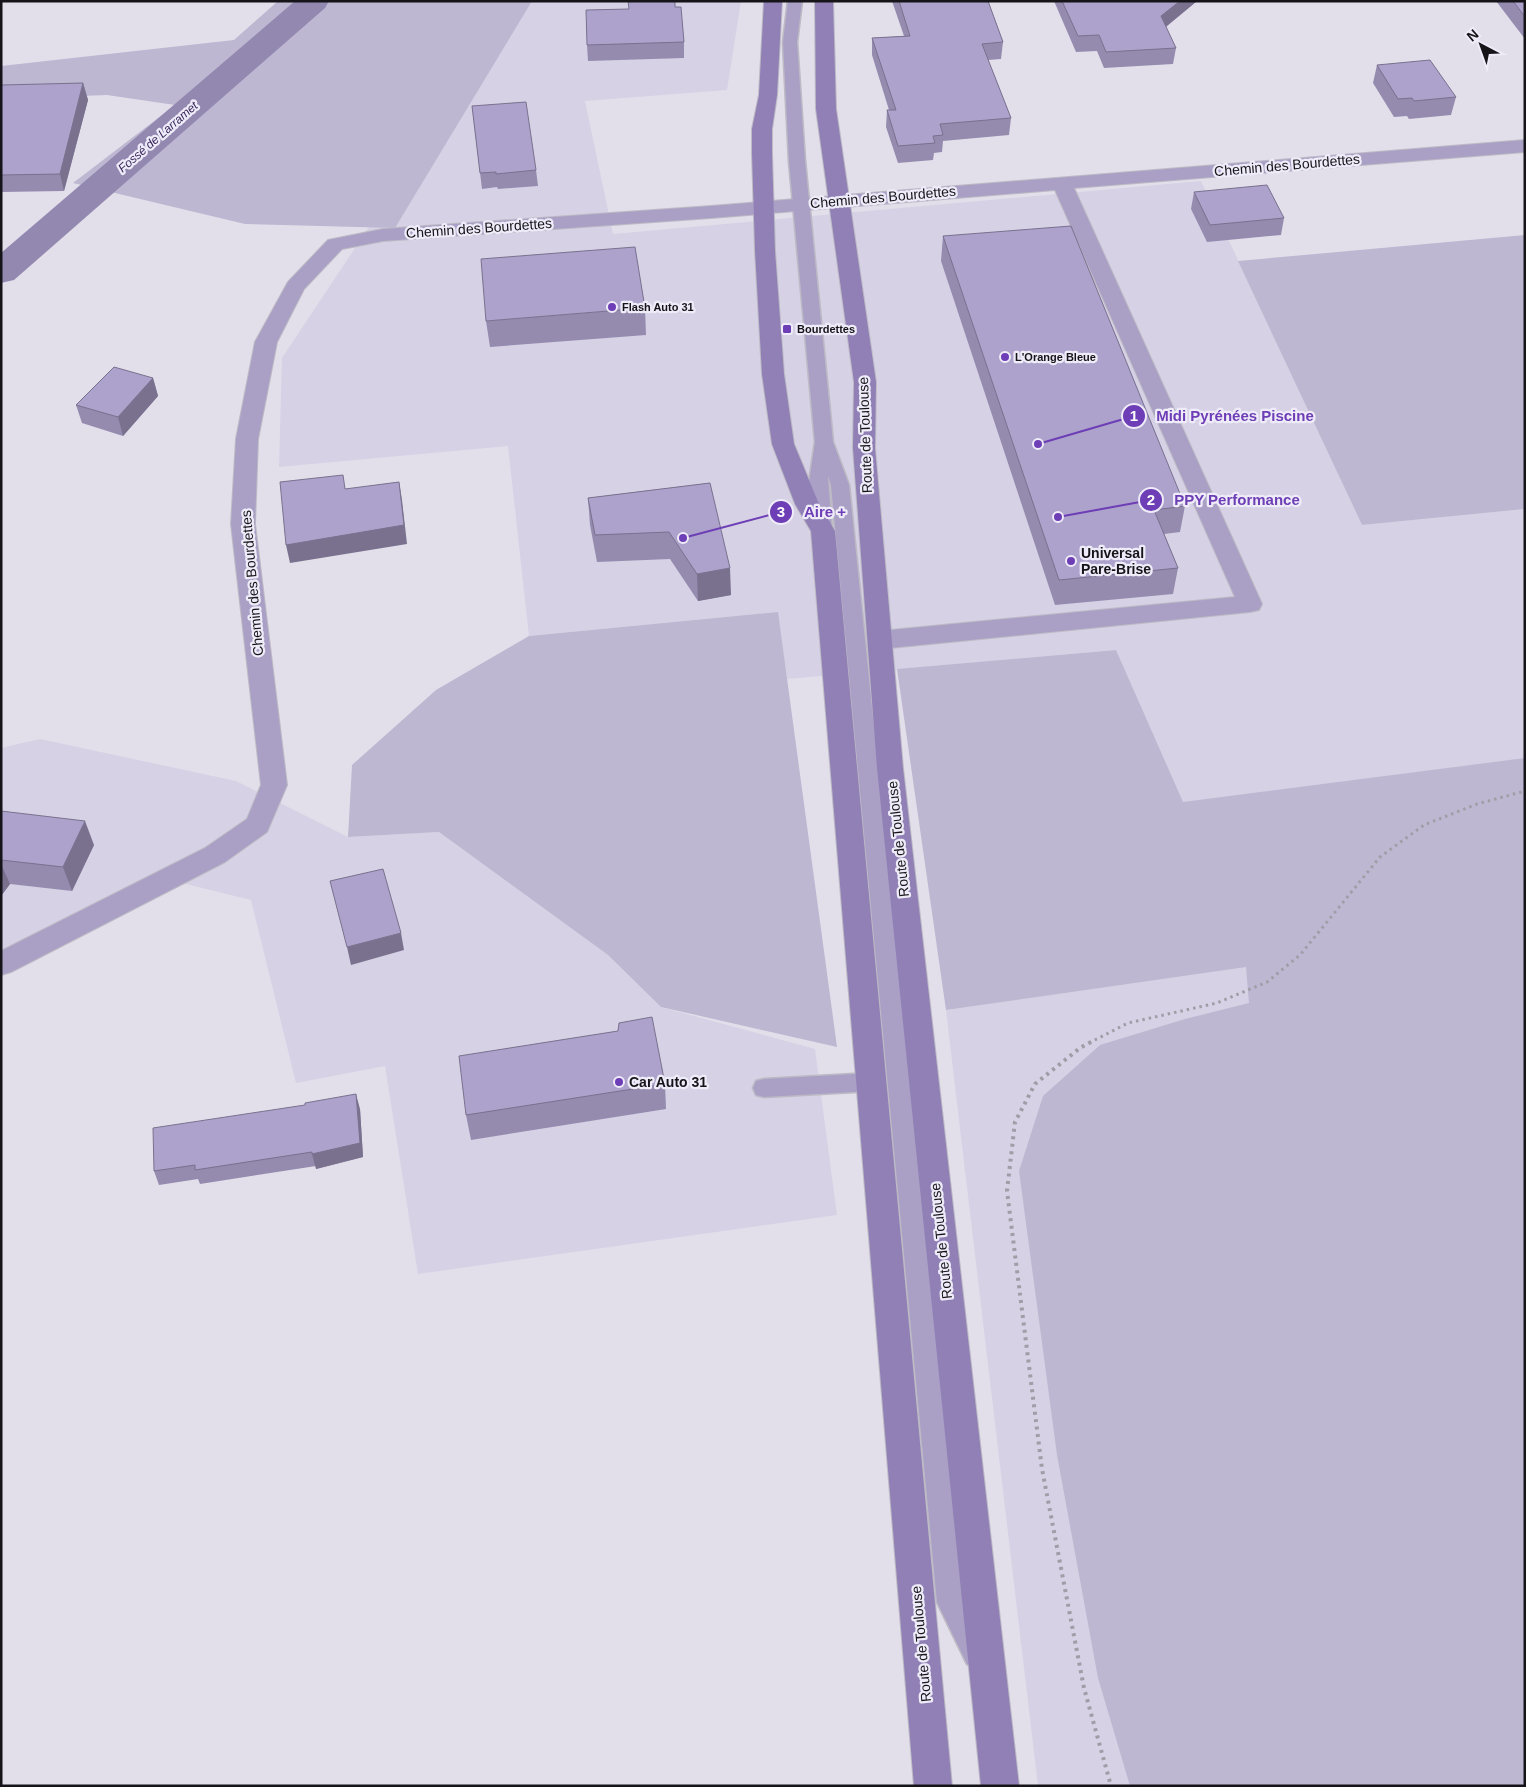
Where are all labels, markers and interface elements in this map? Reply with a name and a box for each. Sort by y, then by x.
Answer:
north arrow [1456,20,1506,70]
text: N [1463,26,1482,45]
water label: Fossé de Larramet [115,98,201,175]
street label: Chemin des Bourdettes [1213,151,1361,179]
street label: Chemin des Bourdettes [809,183,957,211]
street label: Chemin des Bourdettes [405,215,553,241]
marker: Flash Auto 31 [606,301,618,313]
place label: Flash Auto 31 [622,301,694,313]
marker: Bourdettes [781,323,793,335]
place label: Bourdettes [797,323,855,335]
marker: L'Orange Bleue [999,351,1011,363]
place label: L'Orange Bleue [1015,351,1096,363]
street label: Route de Toulouse [855,376,875,493]
callout: Midi Pyrénées Piscine [1121,401,1324,431]
text: 1 [1130,407,1138,424]
text: Midi Pyrénées Piscine [1156,407,1314,424]
callout: PPY Performance [1139,485,1310,515]
text: 2 [1147,491,1155,508]
text: PPY Performance [1174,491,1300,508]
callout: Aire + [769,497,856,527]
text: 3 [777,503,785,520]
text: Aire + [804,503,846,520]
street label: Chemin des Bourdettes [238,509,266,657]
place label: Universal Pare-Brise [1081,545,1151,577]
marker: Universal Pare-Brise [1065,555,1077,567]
street label: Route de Toulouse [884,780,912,898]
place label: Car Auto 31 [629,1074,707,1090]
marker: Car Auto 31 [613,1076,625,1088]
street label: Route de Toulouse [927,1182,955,1300]
street label: Route de Toulouse [908,1585,934,1703]

